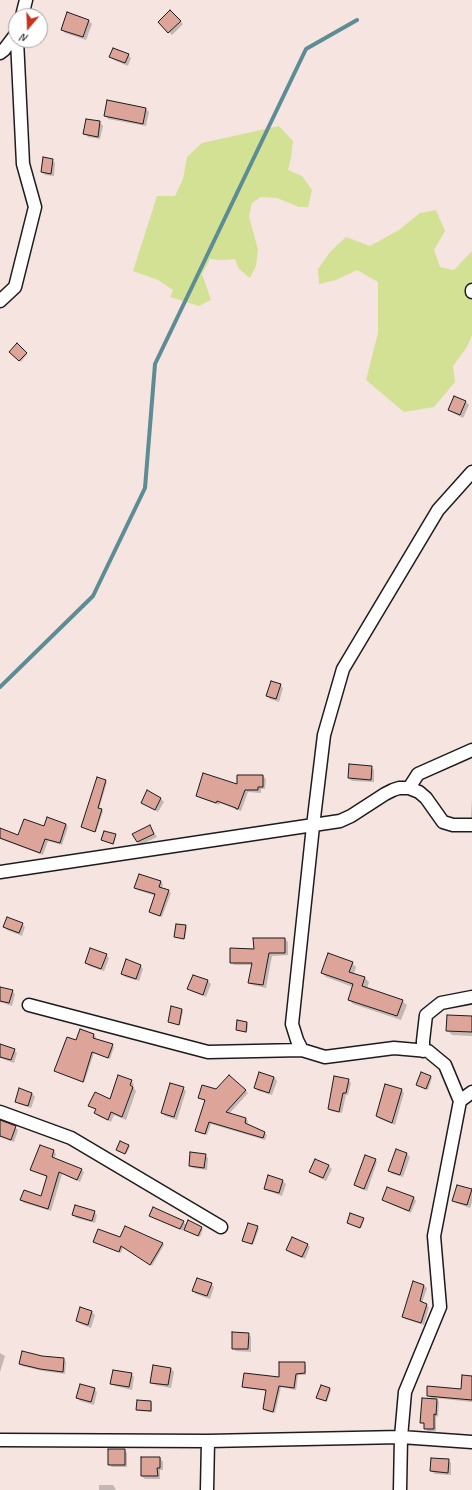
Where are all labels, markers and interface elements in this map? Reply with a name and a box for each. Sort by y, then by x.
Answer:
north arrow [8,8,48,48]
text: N [19,31,30,46]

